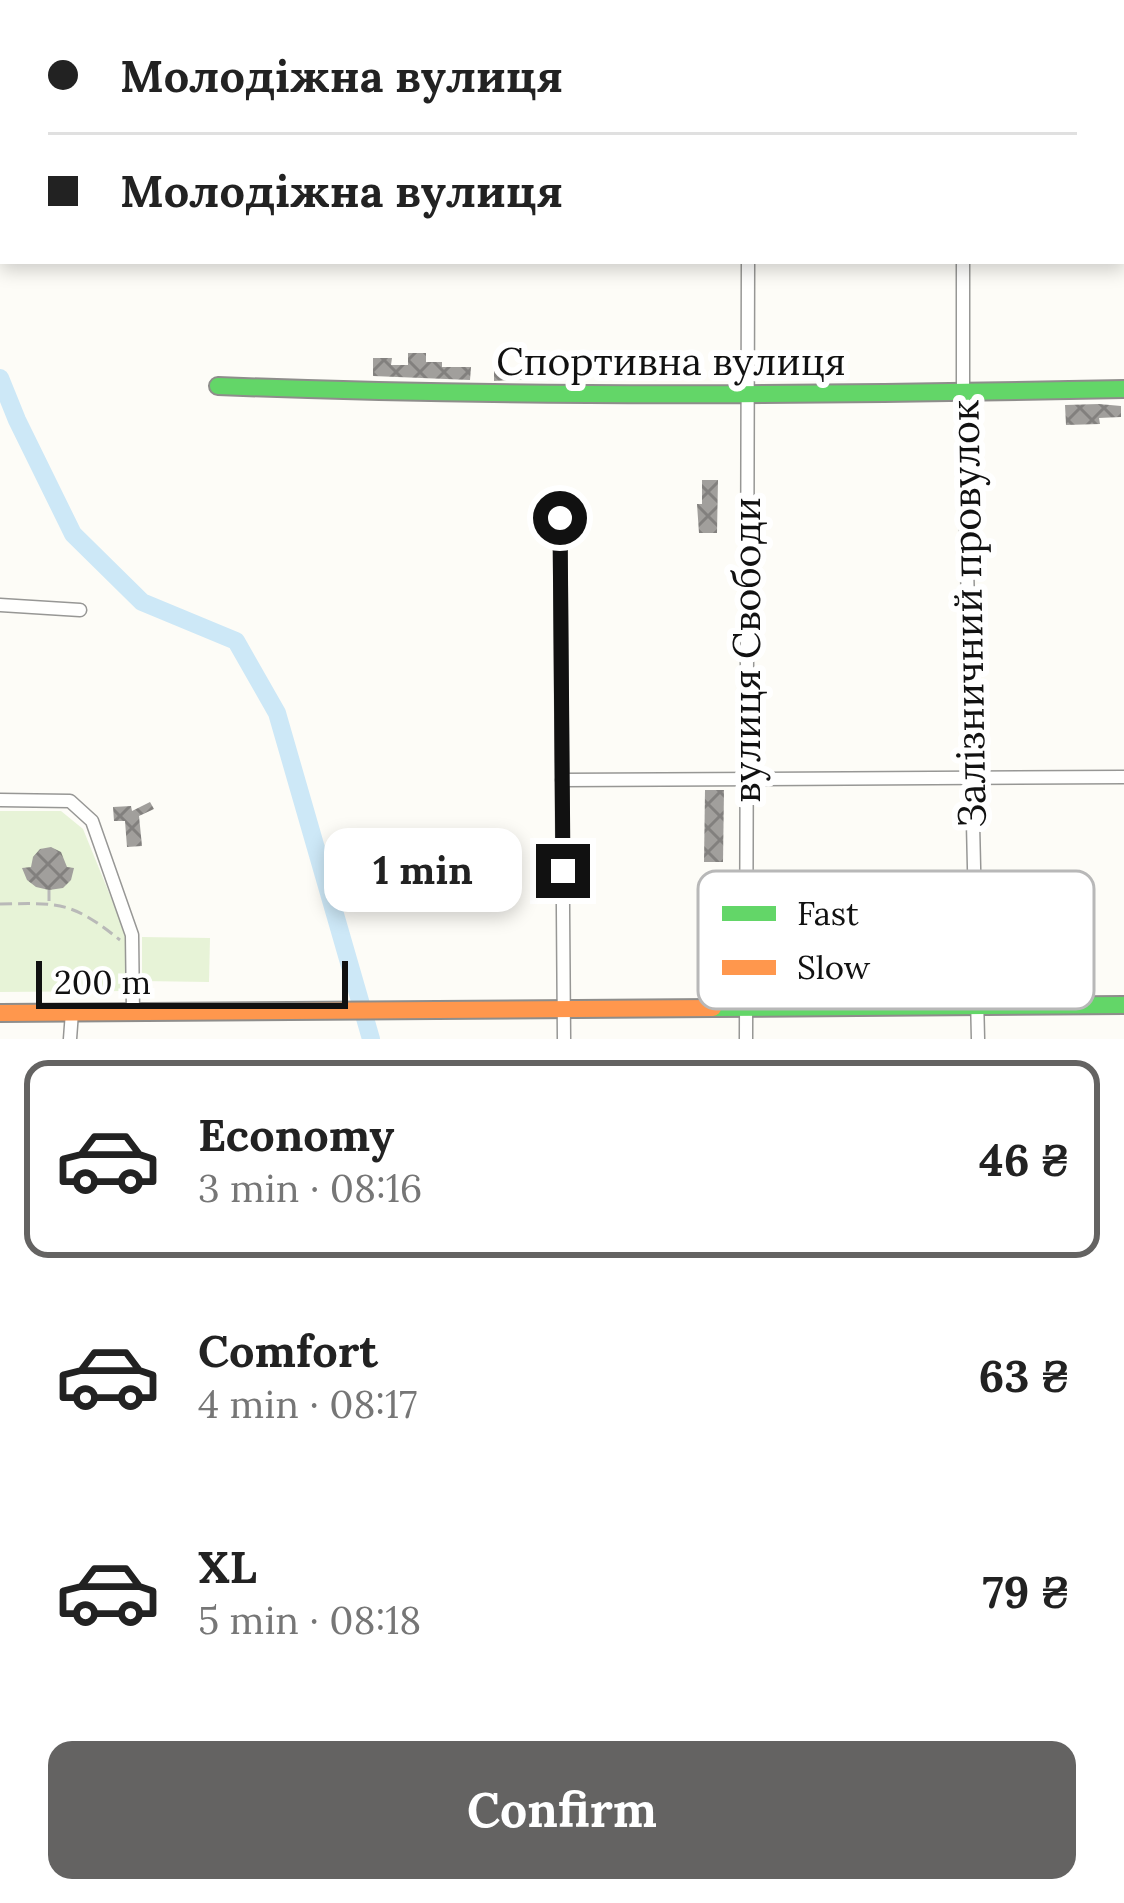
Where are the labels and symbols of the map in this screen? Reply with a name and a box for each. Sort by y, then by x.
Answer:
street label: Спортивна вулиця [496,336,846,386]
street label: Залізничний провулок [939,400,997,828]
route start [533,491,587,545]
street label: вулиця Свободи [721,497,771,803]
callout: 1 min [323,829,521,913]
route end [536,844,590,898]
legend [698,871,1094,1009]
text: Fast [797,892,859,934]
text: Slow [797,946,871,988]
scale bar [36,955,348,1008]

